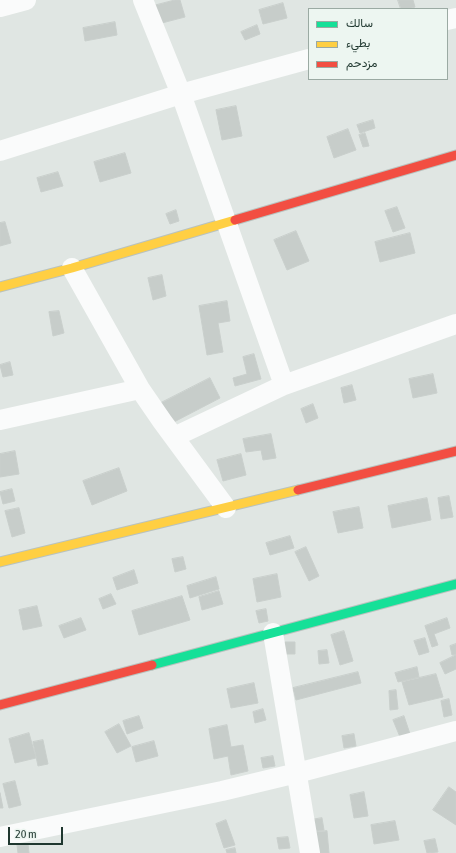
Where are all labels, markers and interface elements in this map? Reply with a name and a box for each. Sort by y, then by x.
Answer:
legend [308,8,448,80]
text: سالك [346,16,373,30]
text: بطيء [346,36,370,50]
text: مزدحم [346,56,377,70]
scale bar [10,819,65,845]
text: 20 m [15,827,37,841]

